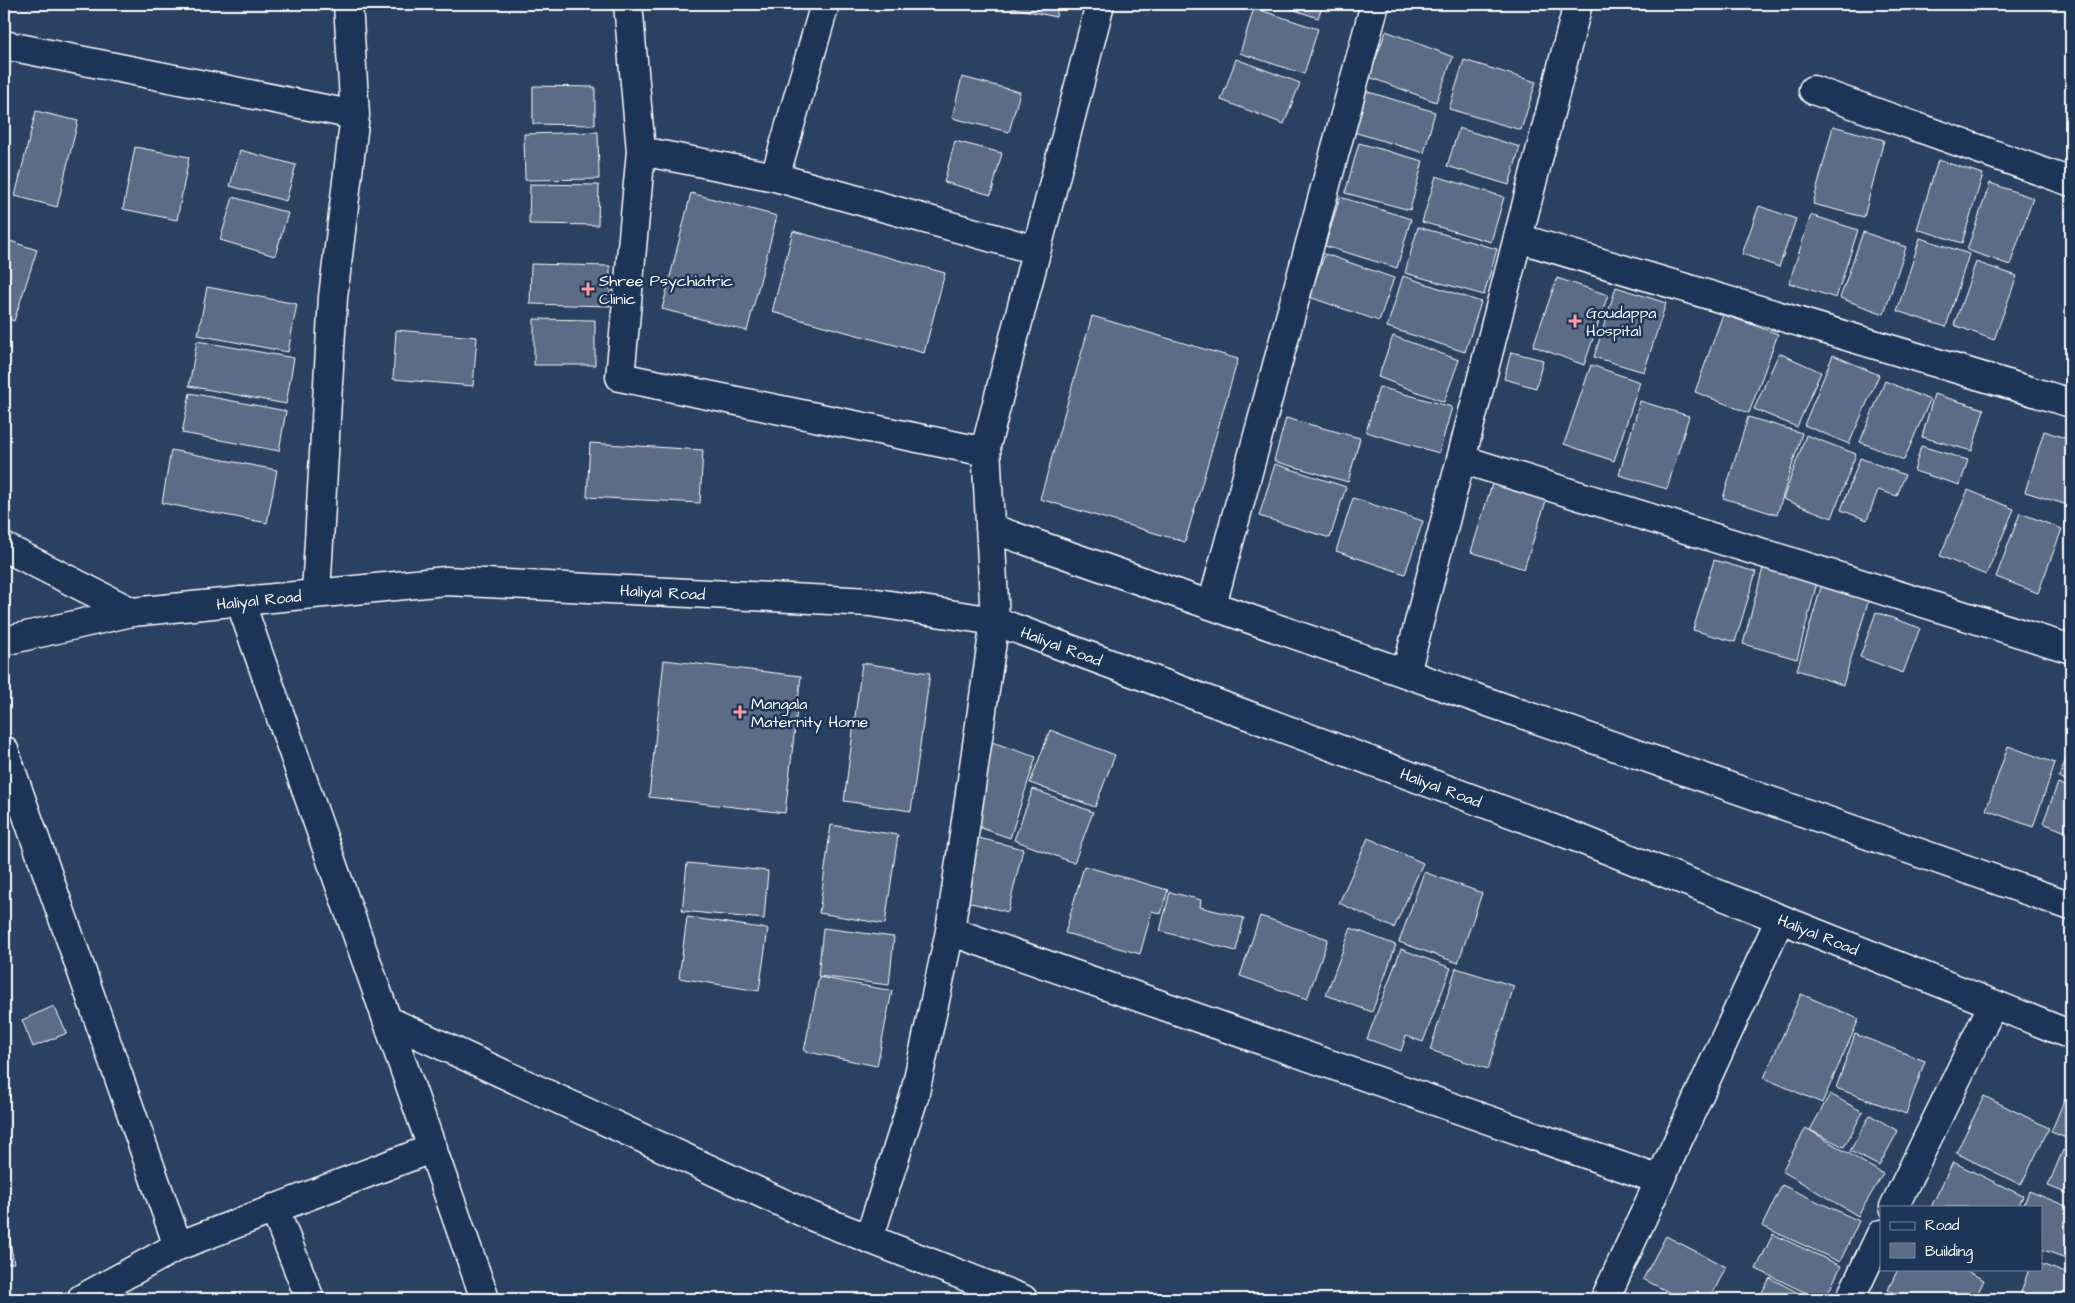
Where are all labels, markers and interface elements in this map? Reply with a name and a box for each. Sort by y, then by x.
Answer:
place label: Shree Psychiatric Clinic [599,270,733,310]
marker: Shree Psychiatric Clinic [581,282,595,296]
place label: Goudappa Hospital [1586,302,1657,342]
marker: Goudappa Hospital [1568,314,1582,328]
street label: Haliyal Road [619,580,706,606]
street label: Haliyal Road [215,585,302,616]
street label: Haliyal Road [1017,621,1105,672]
place label: Mangala Maternity Home [751,693,869,734]
marker: Mangala Maternity Home [733,705,747,719]
street label: Haliyal Road [1397,763,1485,813]
street label: Haliyal Road [1774,909,1862,961]
legend [1880,1206,2042,1270]
text: Road [1925,1215,1960,1236]
text: Building [1925,1241,1973,1263]

